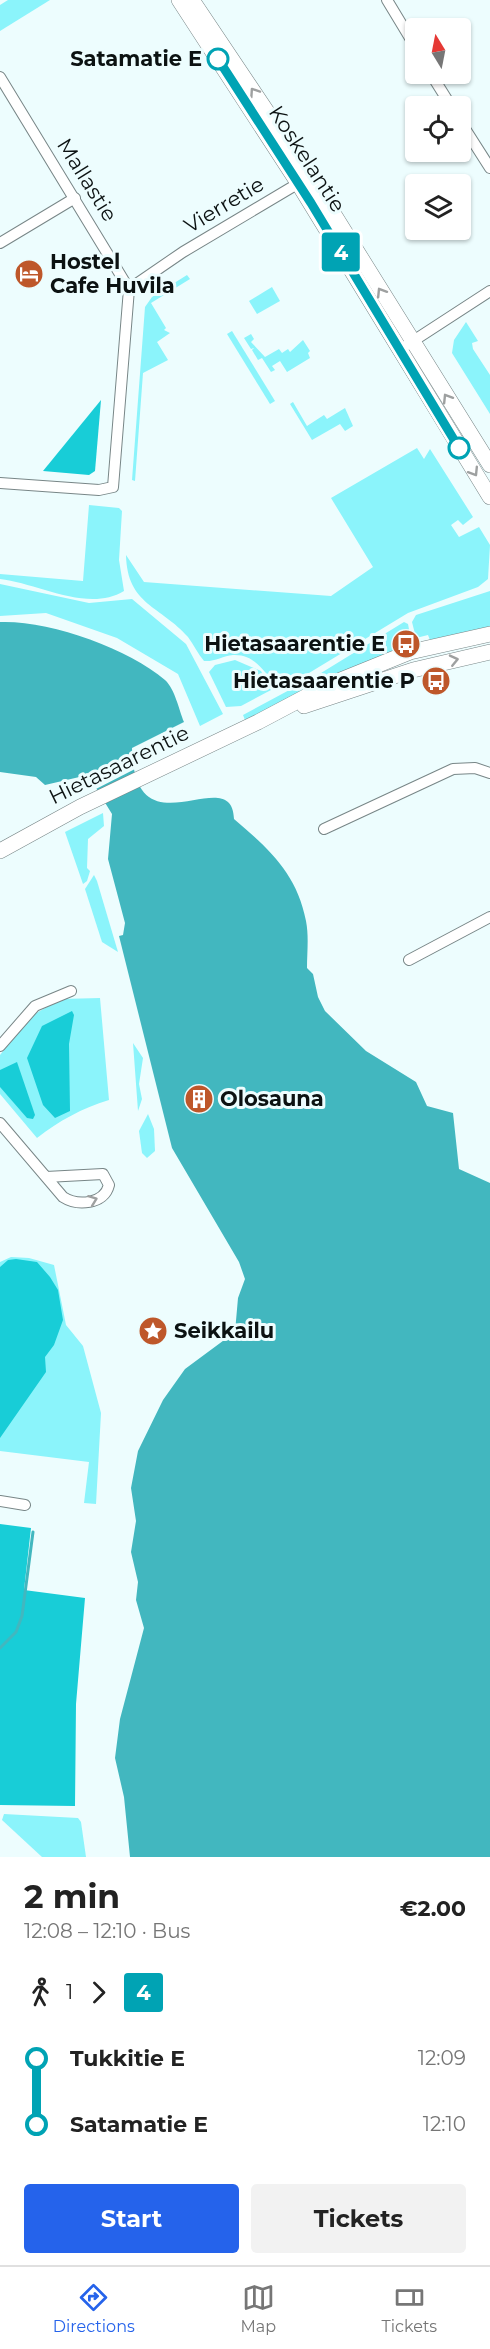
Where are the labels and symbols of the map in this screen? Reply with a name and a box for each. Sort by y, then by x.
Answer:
north arrow [405,18,471,84]
place label: Satamatie E [70,46,202,71]
marker: Satamatie E [207,48,229,70]
one-way arrow [250,88,261,99]
street label: Koskelantie [264,101,351,217]
street label: Mallastie [52,134,123,226]
street label: Vierretie [179,171,268,238]
line badge: 4 [322,232,360,272]
place label: Hostel Cafe Huvila [50,249,175,298]
hotel icon: Hostel Cafe Huvila [13,258,45,290]
one-way arrow [377,288,388,299]
one-way arrow [443,394,455,404]
unlabelled marker [448,437,470,459]
one-way arrow [467,466,479,476]
bus stop icon: Hietasaarentie E [390,628,422,660]
place label: Hietasaarentie E [204,631,385,656]
one-way arrow [449,654,459,667]
bus stop icon: Hietasaarentie P [420,665,452,697]
place label: Hietasaarentie P [233,668,415,693]
street label: Hietasaarentie [45,720,193,809]
building icon: Olosauna [183,1083,215,1115]
place label: Olosauna [220,1086,324,1111]
one-way arrow [87,1194,97,1207]
place icon: Seikkailu [137,1315,169,1347]
place label: Seikkailu [174,1318,274,1343]

